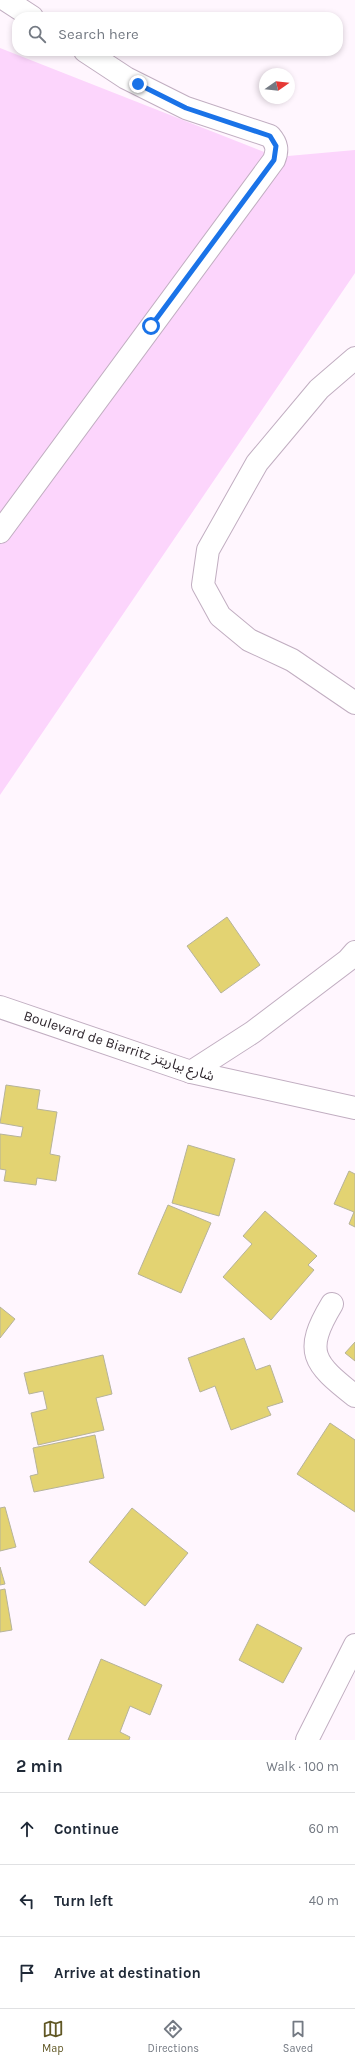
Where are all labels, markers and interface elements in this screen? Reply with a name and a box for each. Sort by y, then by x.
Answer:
search box [12,12,343,56]
icon: search [26,23,48,45]
text: Search here [58,25,139,43]
north arrow [259,68,295,104]
route end [129,75,147,93]
route start [142,317,160,335]
street label: Boulevard de Biarritz شارع بياريتز [21,1007,217,1087]
text: 2 min [16,1756,63,1776]
text: Walk · 100 m [266,1759,339,1774]
icon: ahead [16,1818,38,1840]
text: Continue [54,1820,119,1838]
text: 60 m [309,1821,339,1836]
icon: left [16,1890,38,1912]
text: Turn left [54,1892,113,1910]
text: 40 m [309,1893,339,1908]
icon: arrive [16,1962,38,1984]
text: Arrive at destination [54,1964,201,1982]
tab: Map [42,2018,64,2055]
tab: Directions [147,2018,199,2055]
tab: Saved [283,2018,313,2055]

